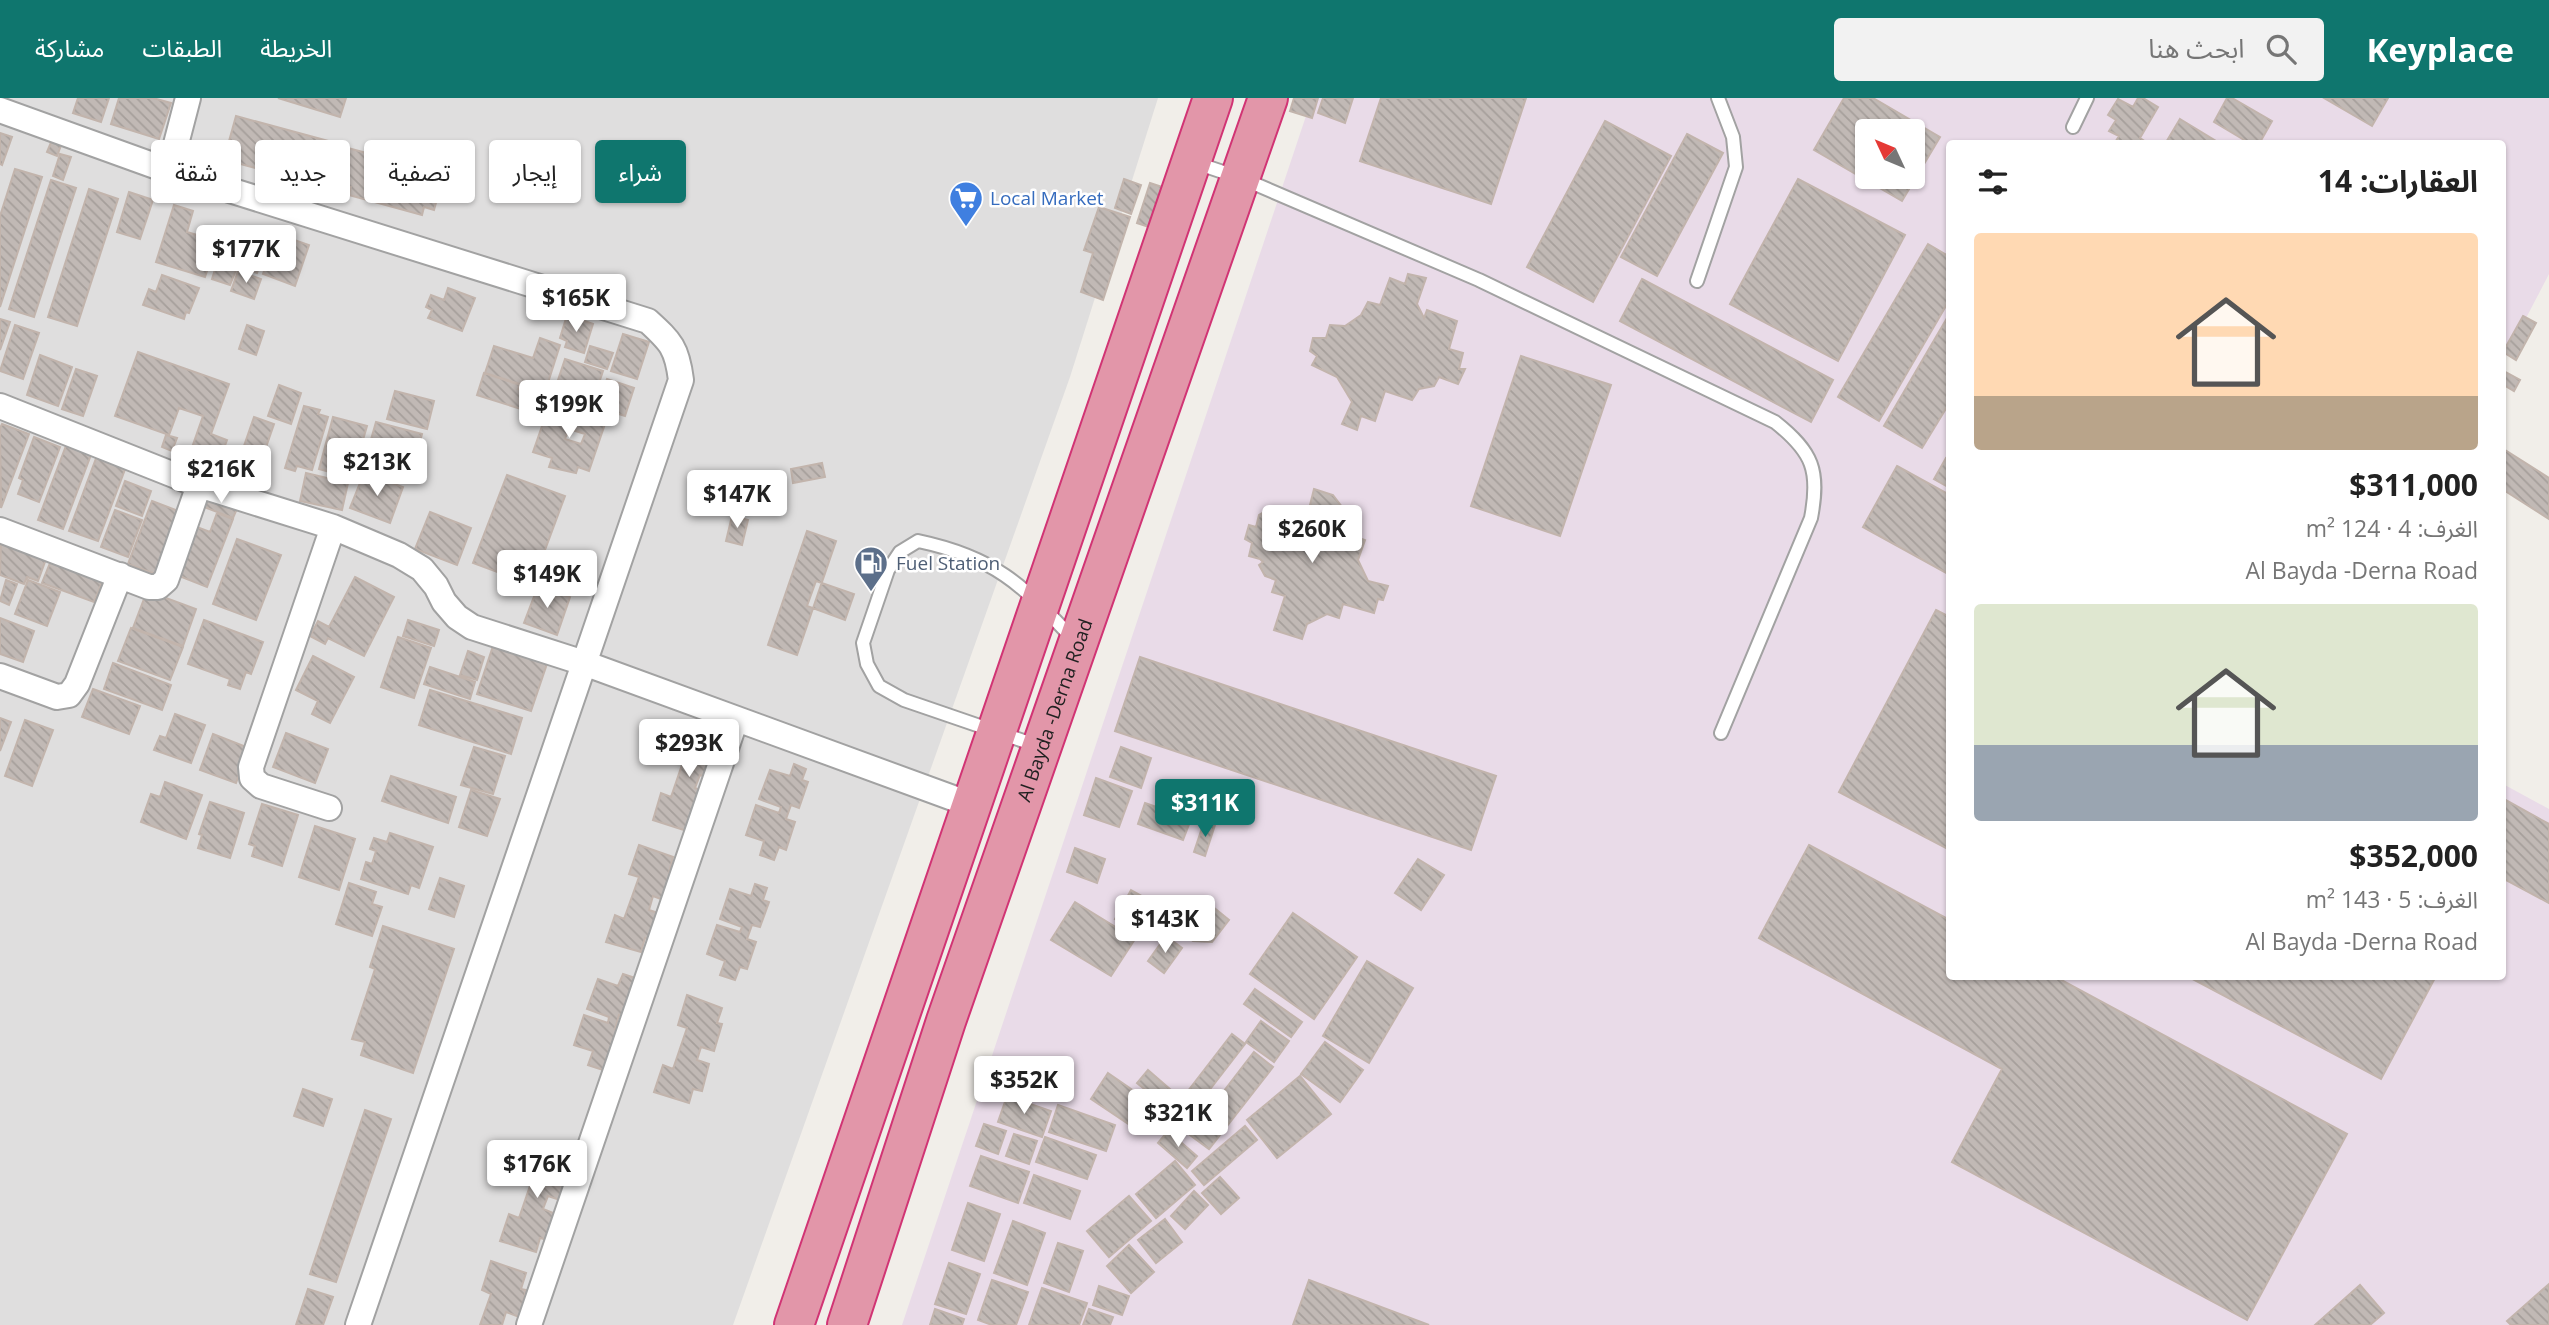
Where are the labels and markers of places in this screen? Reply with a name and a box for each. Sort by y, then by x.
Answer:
supermarket icon: Local Market [947,179,985,228]
place label: Local Market [990,185,1104,211]
pin: $177K [197,226,295,285]
pin: $165K [527,274,625,334]
pin: $199K [520,380,618,440]
pin: $213K [328,438,426,498]
pin: $216K [172,446,270,505]
pin: $147K [688,470,786,530]
pin: $260K [1263,505,1361,565]
fuel station icon: Fuel Station [852,544,890,593]
pin: $149K [498,550,596,610]
place label: Fuel Station [896,550,1000,576]
pin: $293K [640,720,738,779]
pin: $311K [1156,780,1254,839]
pin: $143K [1116,896,1214,955]
pin: $352K [975,1056,1073,1116]
pin: $321K [1129,1090,1227,1149]
pin: $176K [488,1140,586,1200]

